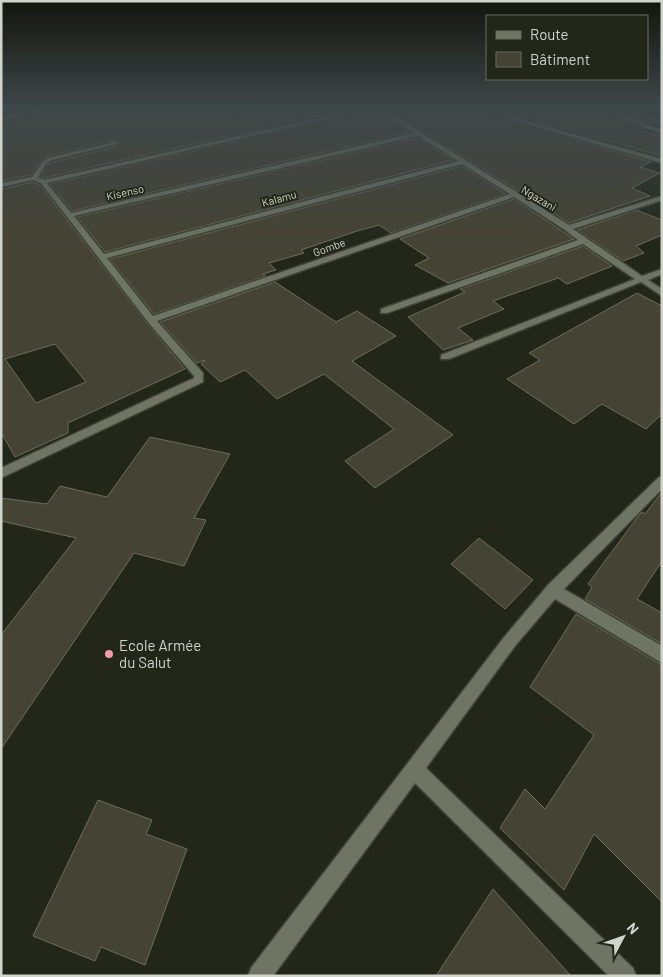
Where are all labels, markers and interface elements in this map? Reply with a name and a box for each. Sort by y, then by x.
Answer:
legend [486,15,648,80]
text: Route [530,25,569,43]
text: Bâtiment [530,50,590,68]
street label: Kisenso [105,181,145,203]
street label: Ngazani [519,183,559,214]
street label: Kalamu [260,187,298,209]
street label: Gombe [311,235,347,259]
place label: Ecole Armée du Salut [119,636,201,671]
marker: Ecole Armée du Salut [103,648,115,660]
north arrow [598,912,648,962]
text: N [624,919,643,937]

